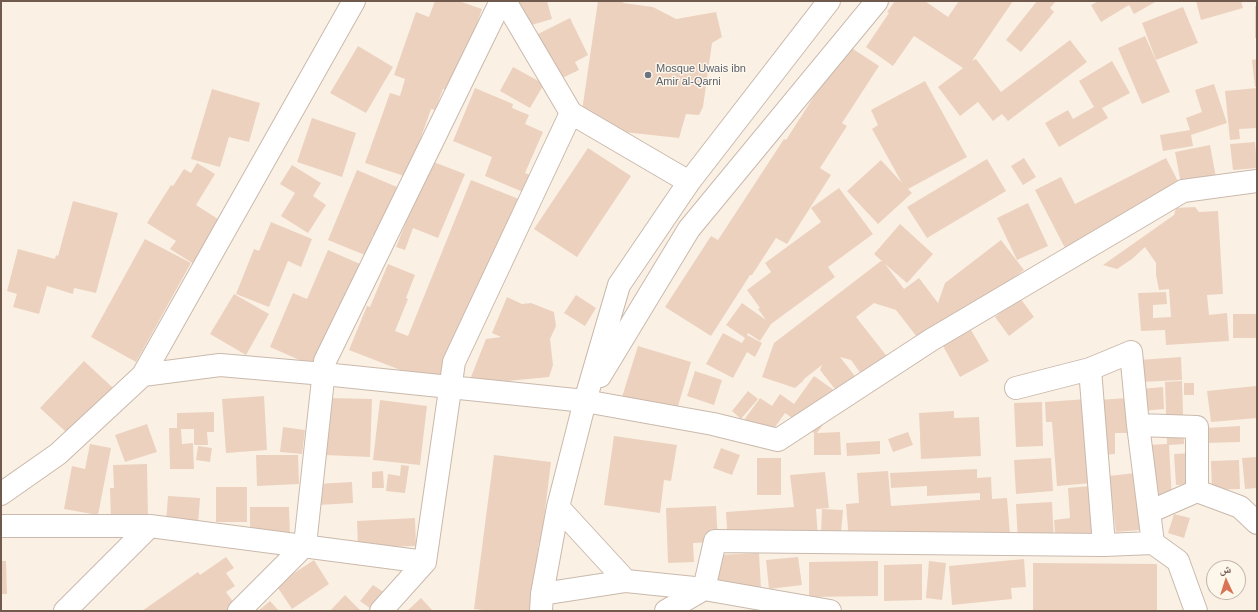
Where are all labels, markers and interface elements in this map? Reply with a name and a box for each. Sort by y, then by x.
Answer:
place label: Mosque Uwais ibn Amir al-Qarni [656,62,746,88]
marker: Mosque Uwais ibn Amir al-Qarni [643,70,653,80]
north arrow [1206,560,1246,600]
text: ش [1219,563,1231,575]

